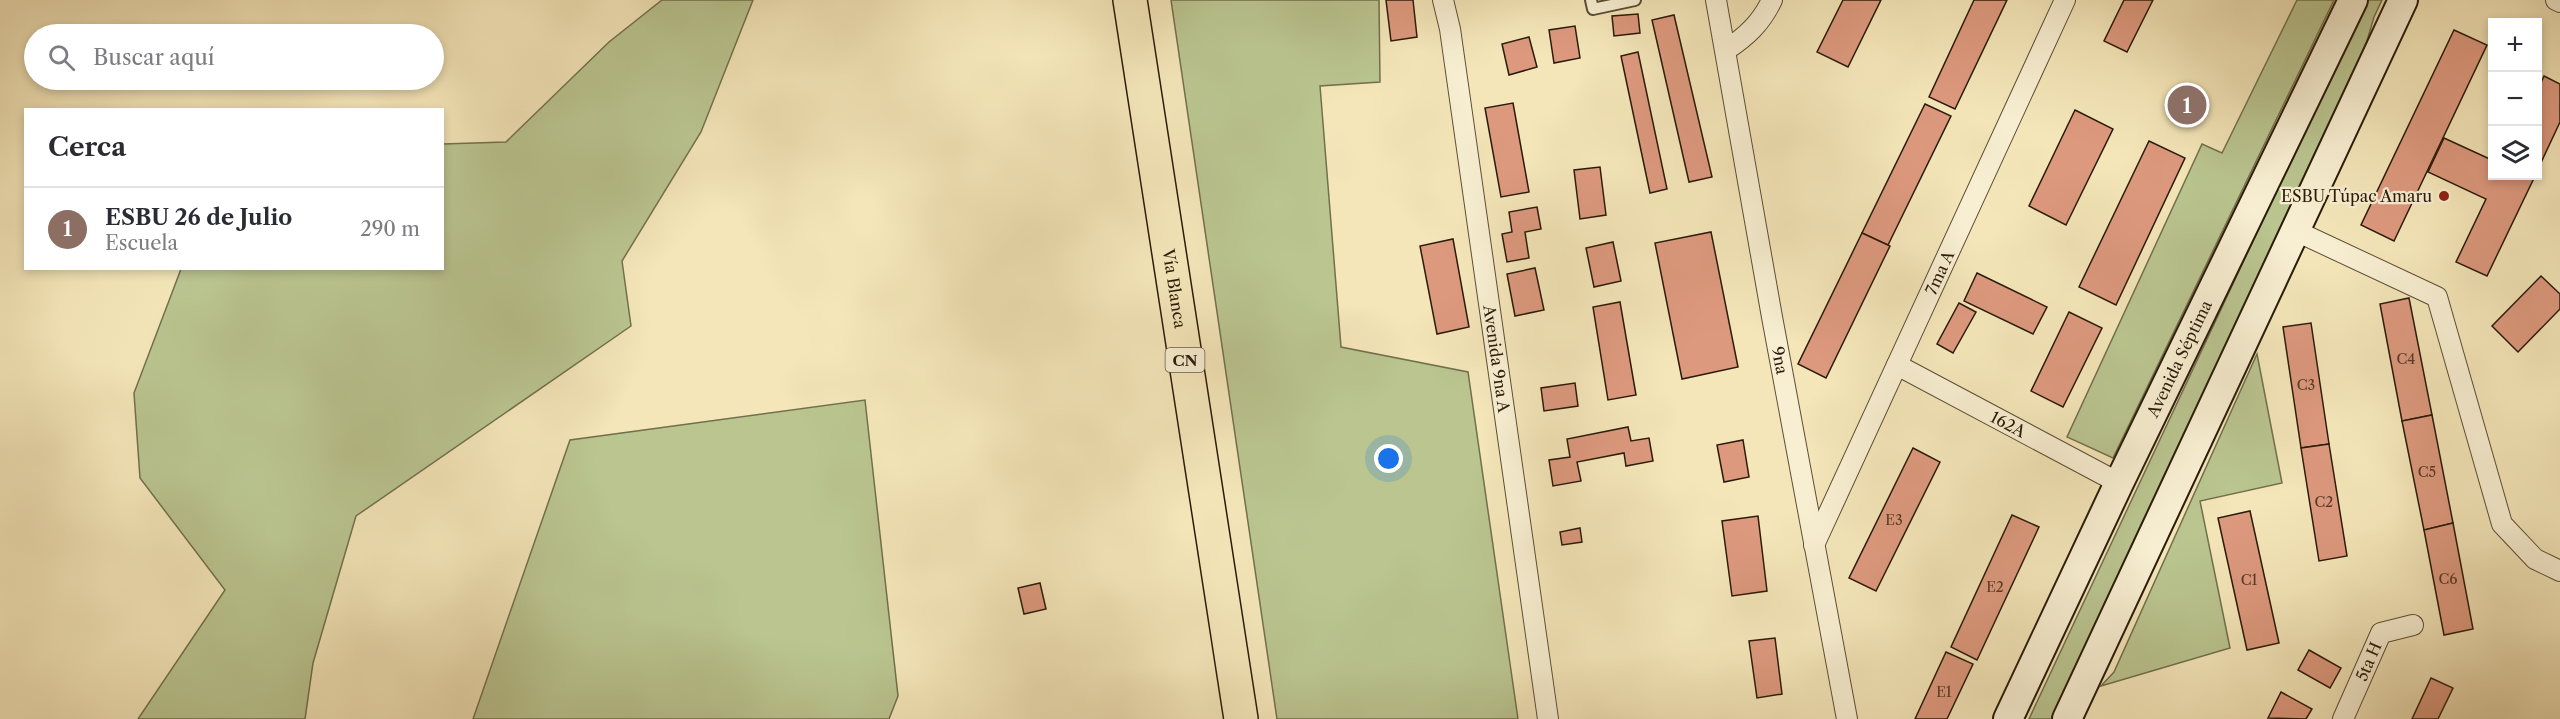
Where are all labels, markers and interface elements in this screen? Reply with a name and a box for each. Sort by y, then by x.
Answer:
map controls [2488,18,2542,180]
button: + [2488,18,2542,72]
search box [24,24,444,90]
icon: search [45,41,78,74]
text: Buscar aquí [93,44,215,71]
button: − [2488,72,2542,126]
pin: 1 [2168,82,2206,128]
button: layers [2488,126,2542,180]
text: Cerca [48,131,126,163]
place label: ESBU Túpac Amaru [2281,186,2432,206]
marker: ESBU Túpac Amaru [2437,189,2451,203]
text: ESBU 26 de Julio [105,204,292,231]
text: 1 [63,217,72,241]
text: 290 m [360,217,420,241]
text: Escuela [105,231,178,255]
street label: 7ma A [1921,246,1959,298]
street label: Vía Blanca [1158,247,1191,330]
street label: Avenida Séptima [2142,296,2216,421]
street label: Avenida 9na A [1479,303,1515,415]
street label: 9na [1768,345,1793,376]
road number: CN [1166,348,1204,372]
house number: C4 [2397,350,2415,368]
house number: C3 [2297,376,2315,394]
street label: 162A [1987,407,2030,442]
your location [1374,444,1403,473]
house number: C5 [2418,463,2436,481]
house number: C2 [2315,493,2333,511]
house number: E3 [1885,511,1903,529]
house number: C6 [2439,570,2458,588]
house number: C1 [2241,571,2257,589]
house number: E2 [1986,578,2004,596]
street label: 5ta H [2351,639,2386,684]
house number: E1 [1936,683,1952,701]

